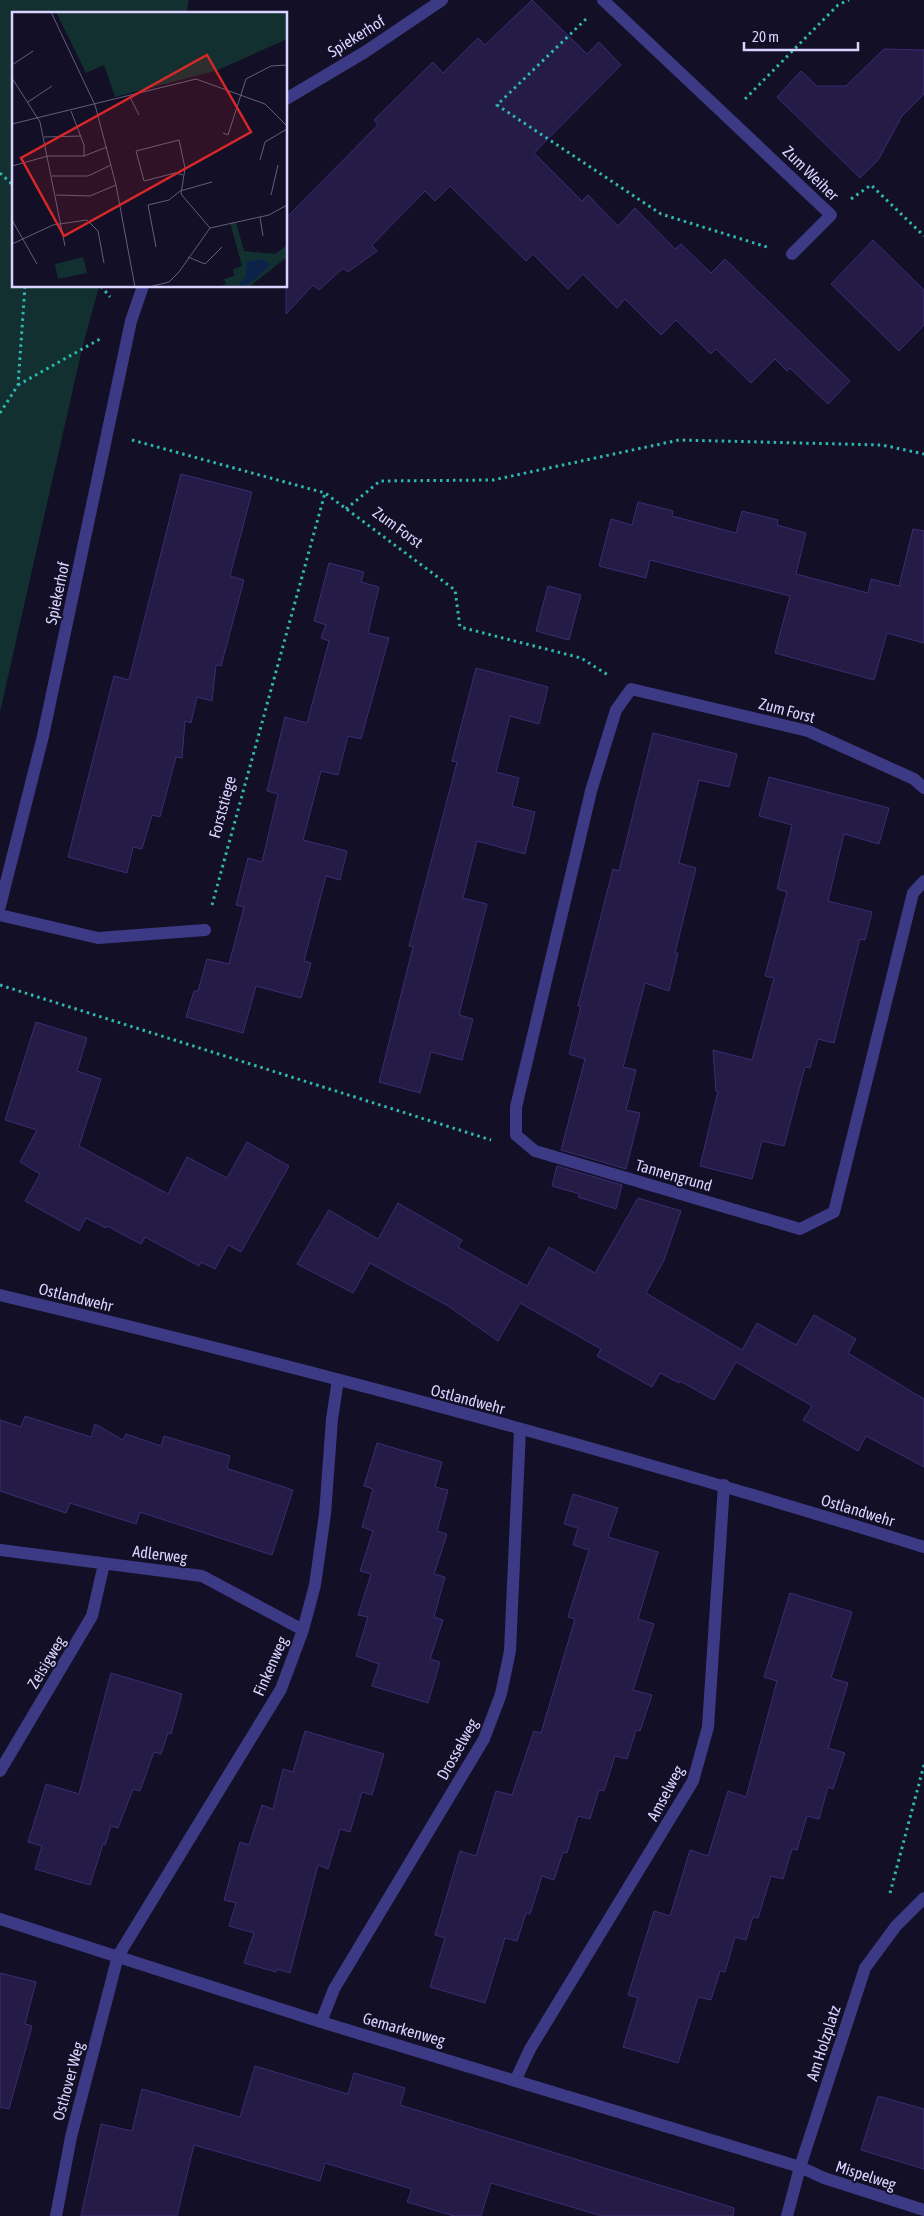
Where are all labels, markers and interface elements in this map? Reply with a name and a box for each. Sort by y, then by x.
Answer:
street label: Spiekerhof [324,11,389,61]
inset map [12,12,288,288]
scale bar [744,20,858,52]
text: 20 m [752,28,779,45]
street label: Zum Weiher [779,142,843,204]
street label: Zum Forst [370,503,427,551]
street label: Spiekerhof [42,559,74,626]
street label: Zum Forst [757,694,817,726]
street label: Forststiege [205,774,240,840]
street label: Tannengrund [633,1156,714,1195]
street label: Ostlandwehr [37,1279,115,1315]
street label: Ostlandwehr [429,1381,507,1418]
street label: Ostlandwehr [819,1490,897,1530]
street label: Adlerweg [131,1542,189,1567]
street label: Zeisigweg [23,1632,70,1692]
street label: Finkenweg [249,1633,292,1699]
street label: Drosselweg [433,1715,482,1783]
street label: Amselweg [643,1762,688,1824]
street label: Am Holzplatz [802,2003,845,2083]
street label: Gemarkenweg [361,2009,447,2050]
street label: Osthover Weg [49,2040,88,2123]
street label: Mispelweg [833,2157,899,2194]

